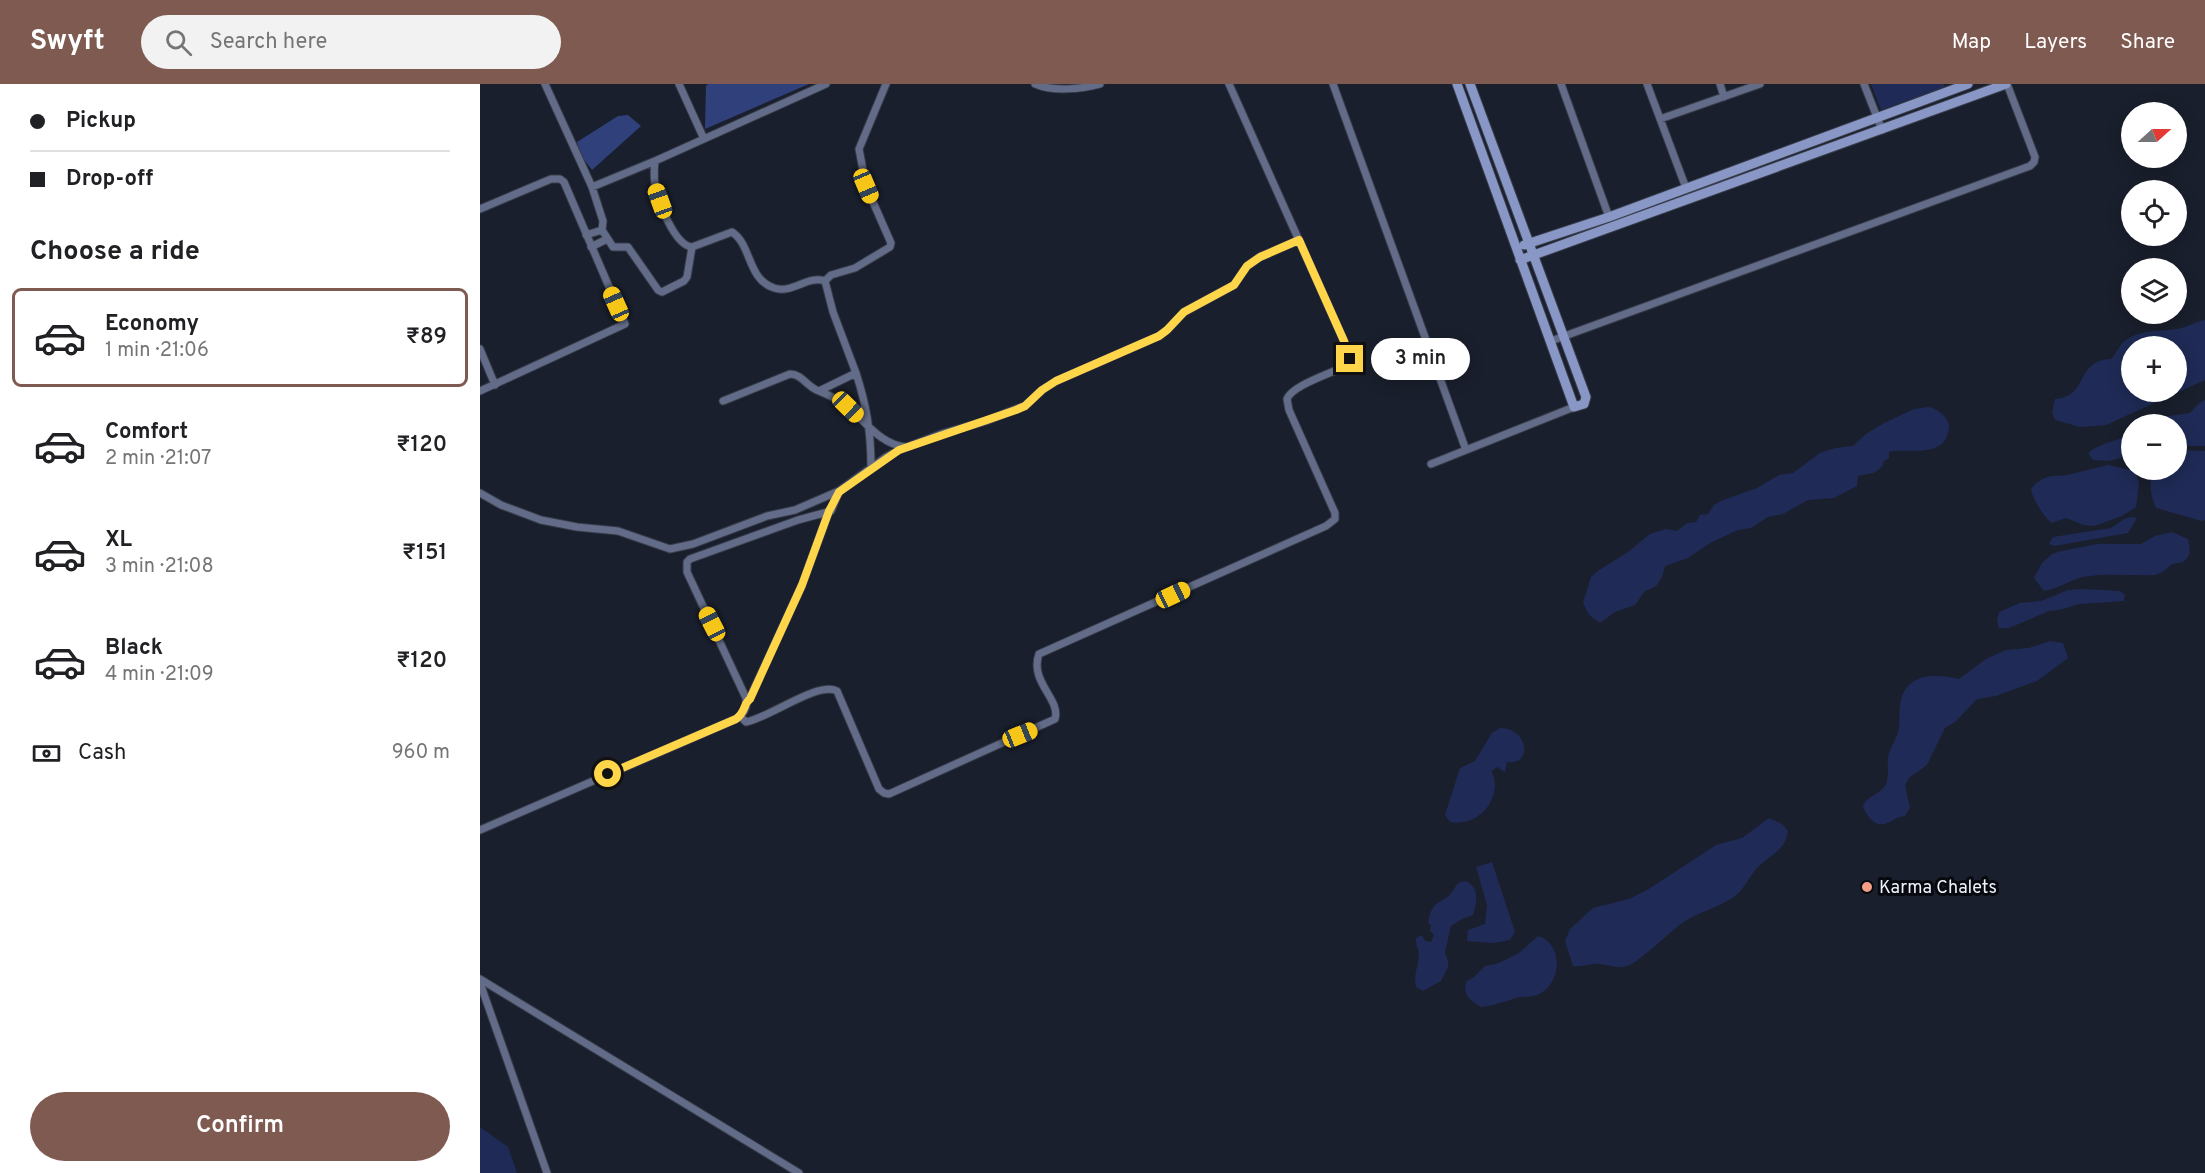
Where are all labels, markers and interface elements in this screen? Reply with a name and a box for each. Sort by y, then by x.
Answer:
search box [141,15,561,69]
text: Swyft [30,24,105,60]
icon: search [162,26,195,59]
text: Search here [210,29,327,56]
text: Map [1952,29,1991,56]
text: Layers [2024,29,2087,56]
text: Share [2120,29,2175,56]
north arrow [2121,102,2187,168]
map controls [2121,102,2187,480]
text: Pickup [66,108,136,135]
text: Drop-off [66,166,153,193]
car [851,166,881,206]
button: locate [2121,180,2187,246]
car [645,181,675,221]
text: Choose a ride [30,235,200,269]
button: layers [2121,258,2187,324]
car [600,284,632,324]
icon: car [33,311,87,365]
text: Economy [105,311,199,338]
text: ₹89 [406,324,447,351]
button: + [2121,336,2187,402]
text: 1 min · 21:06 [105,338,209,364]
callout: 3 min [1371,338,1470,380]
route end [1336,345,1363,372]
text: 3 min [1395,346,1446,372]
car [829,388,867,426]
button: − [2121,414,2187,480]
icon: car [33,419,87,473]
text: Comfort [105,419,188,446]
text: ₹120 [396,432,447,459]
text: 2 min · 21:07 [105,446,212,472]
icon: car [33,527,87,581]
text: XL [105,527,132,554]
text: ₹151 [402,540,447,567]
text: 3 min · 21:08 [105,554,214,580]
car [1153,579,1193,611]
car [696,604,728,644]
icon: car [33,635,87,689]
text: Black [105,635,163,662]
text: ₹120 [396,648,447,675]
text: 4 min · 21:09 [105,662,214,688]
car [1000,720,1040,750]
icon: cash [30,737,63,770]
text: Cash [78,740,127,767]
text: 960 m [392,740,450,766]
route start [594,760,621,787]
place label: Karma Chalets [1879,877,1997,900]
marker: Karma Chalets [1860,880,1874,894]
button: Confirm [30,1092,450,1161]

